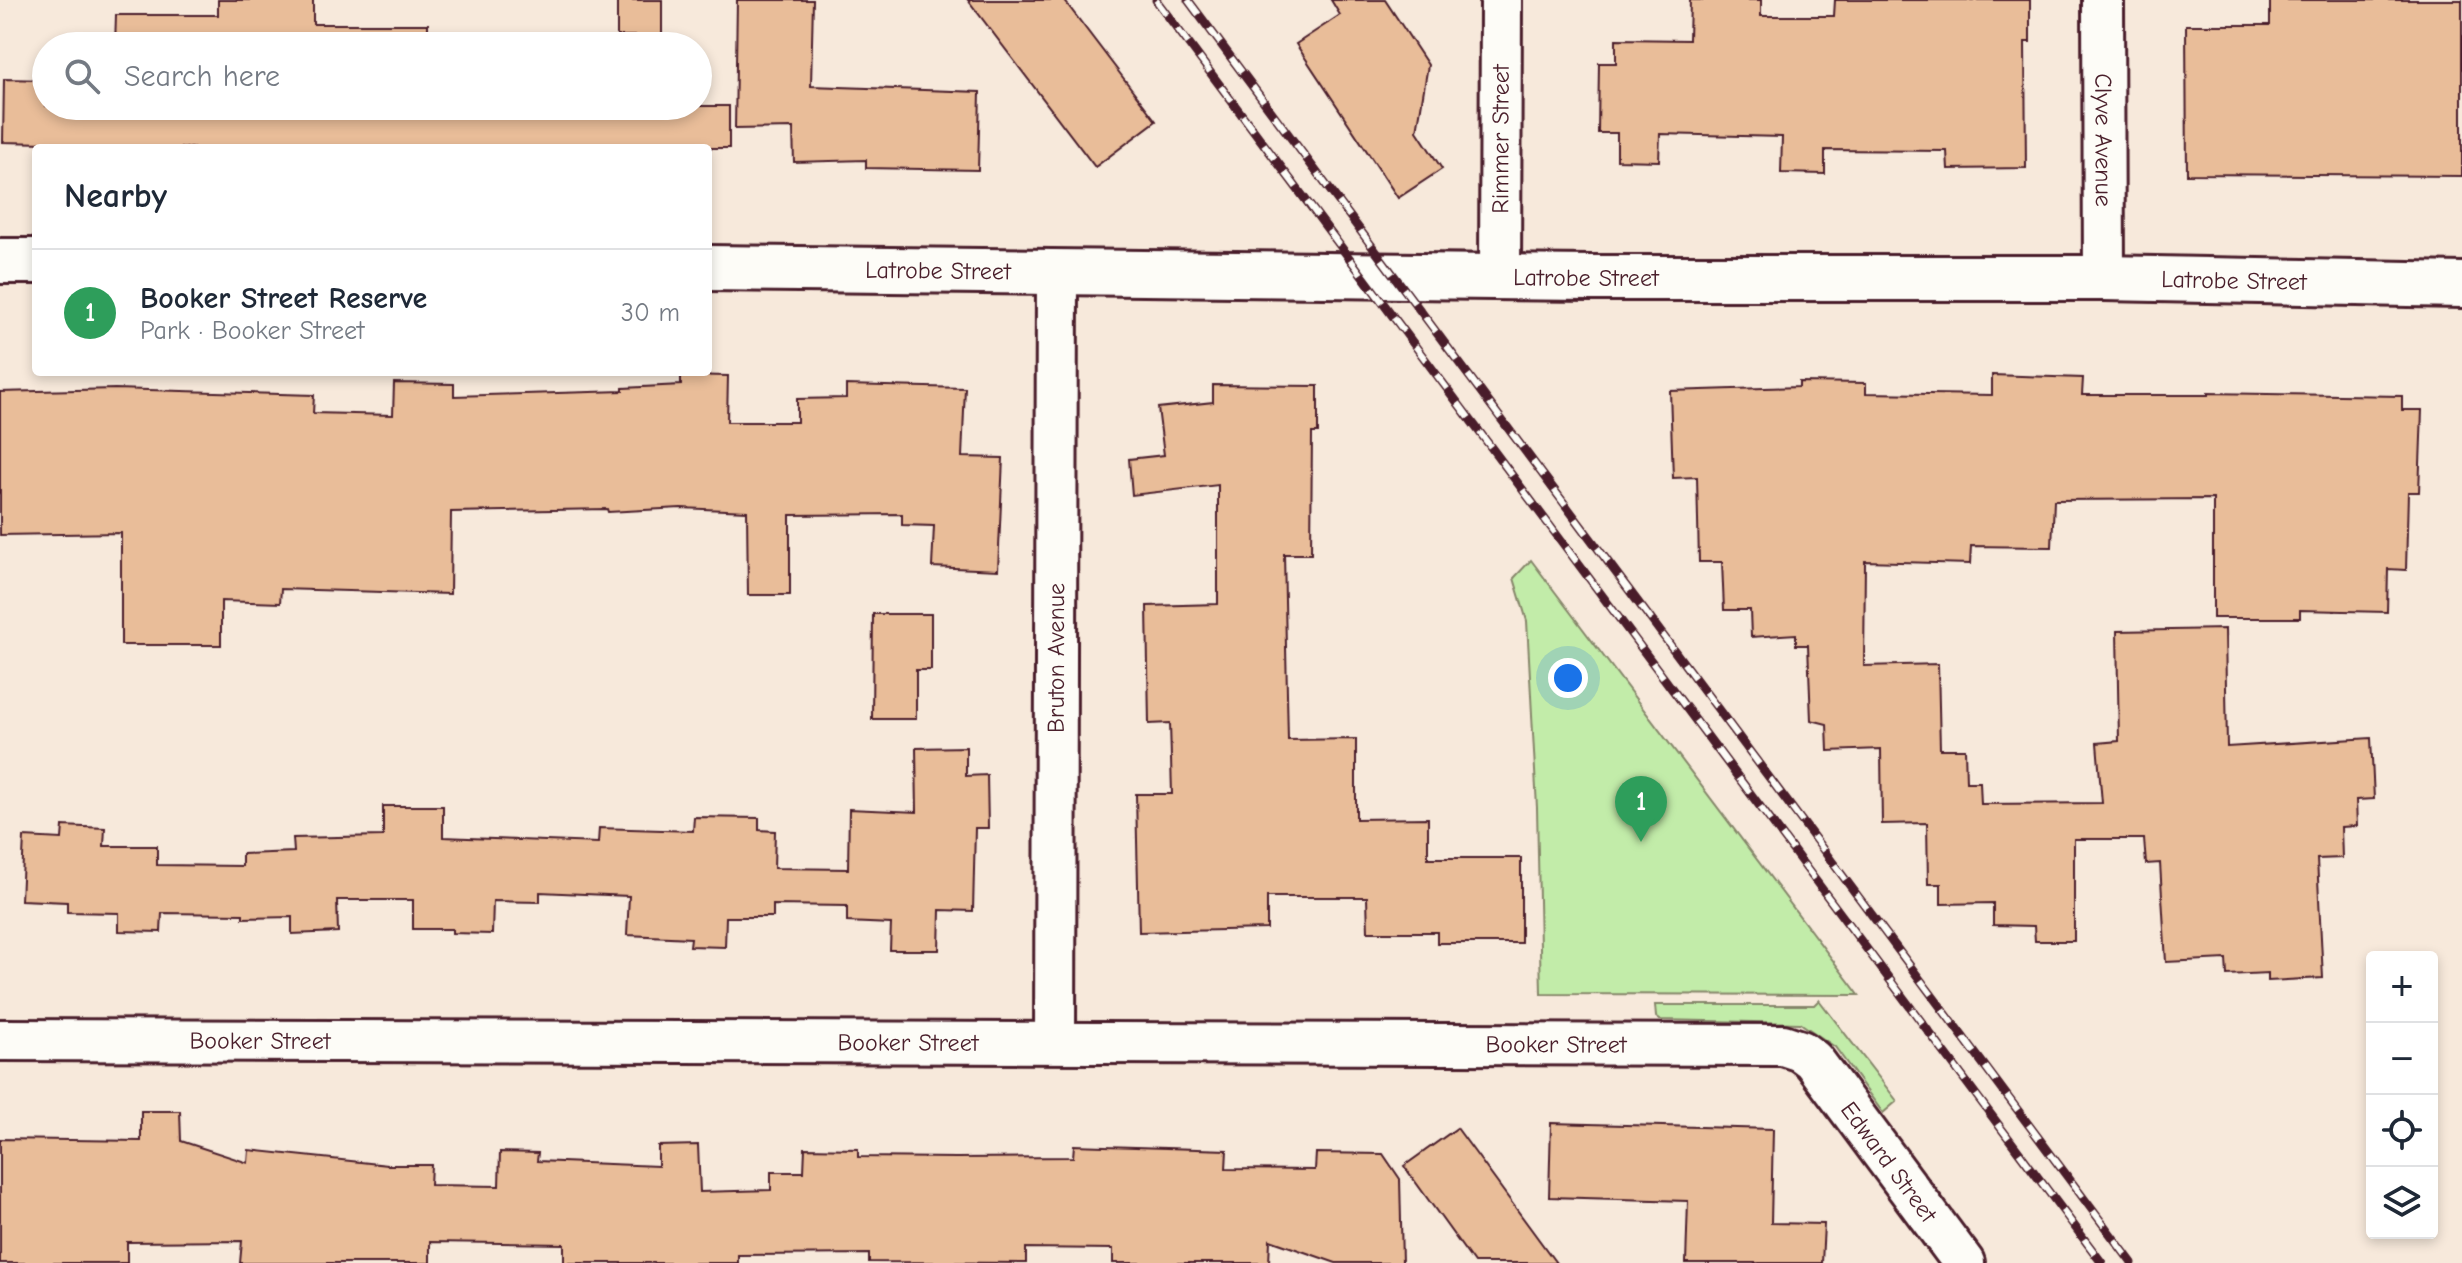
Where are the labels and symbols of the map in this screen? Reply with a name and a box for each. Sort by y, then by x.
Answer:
street label: Rimmer Street [1486,63,1515,214]
street label: Clyve Avenue [2089,73,2118,207]
street label: Latrobe Street [865,256,1012,285]
street label: Latrobe Street [1513,263,1660,292]
street label: Latrobe Street [2161,265,2308,296]
street label: Bruton Avenue [1042,583,1070,733]
your location [1548,658,1588,698]
pin: 1 [1615,776,1667,842]
street label: Booker Street [189,1027,332,1055]
street label: Booker Street [837,1028,980,1057]
street label: Booker Street [1485,1030,1628,1059]
street label: Edward Street [1835,1096,1943,1229]

